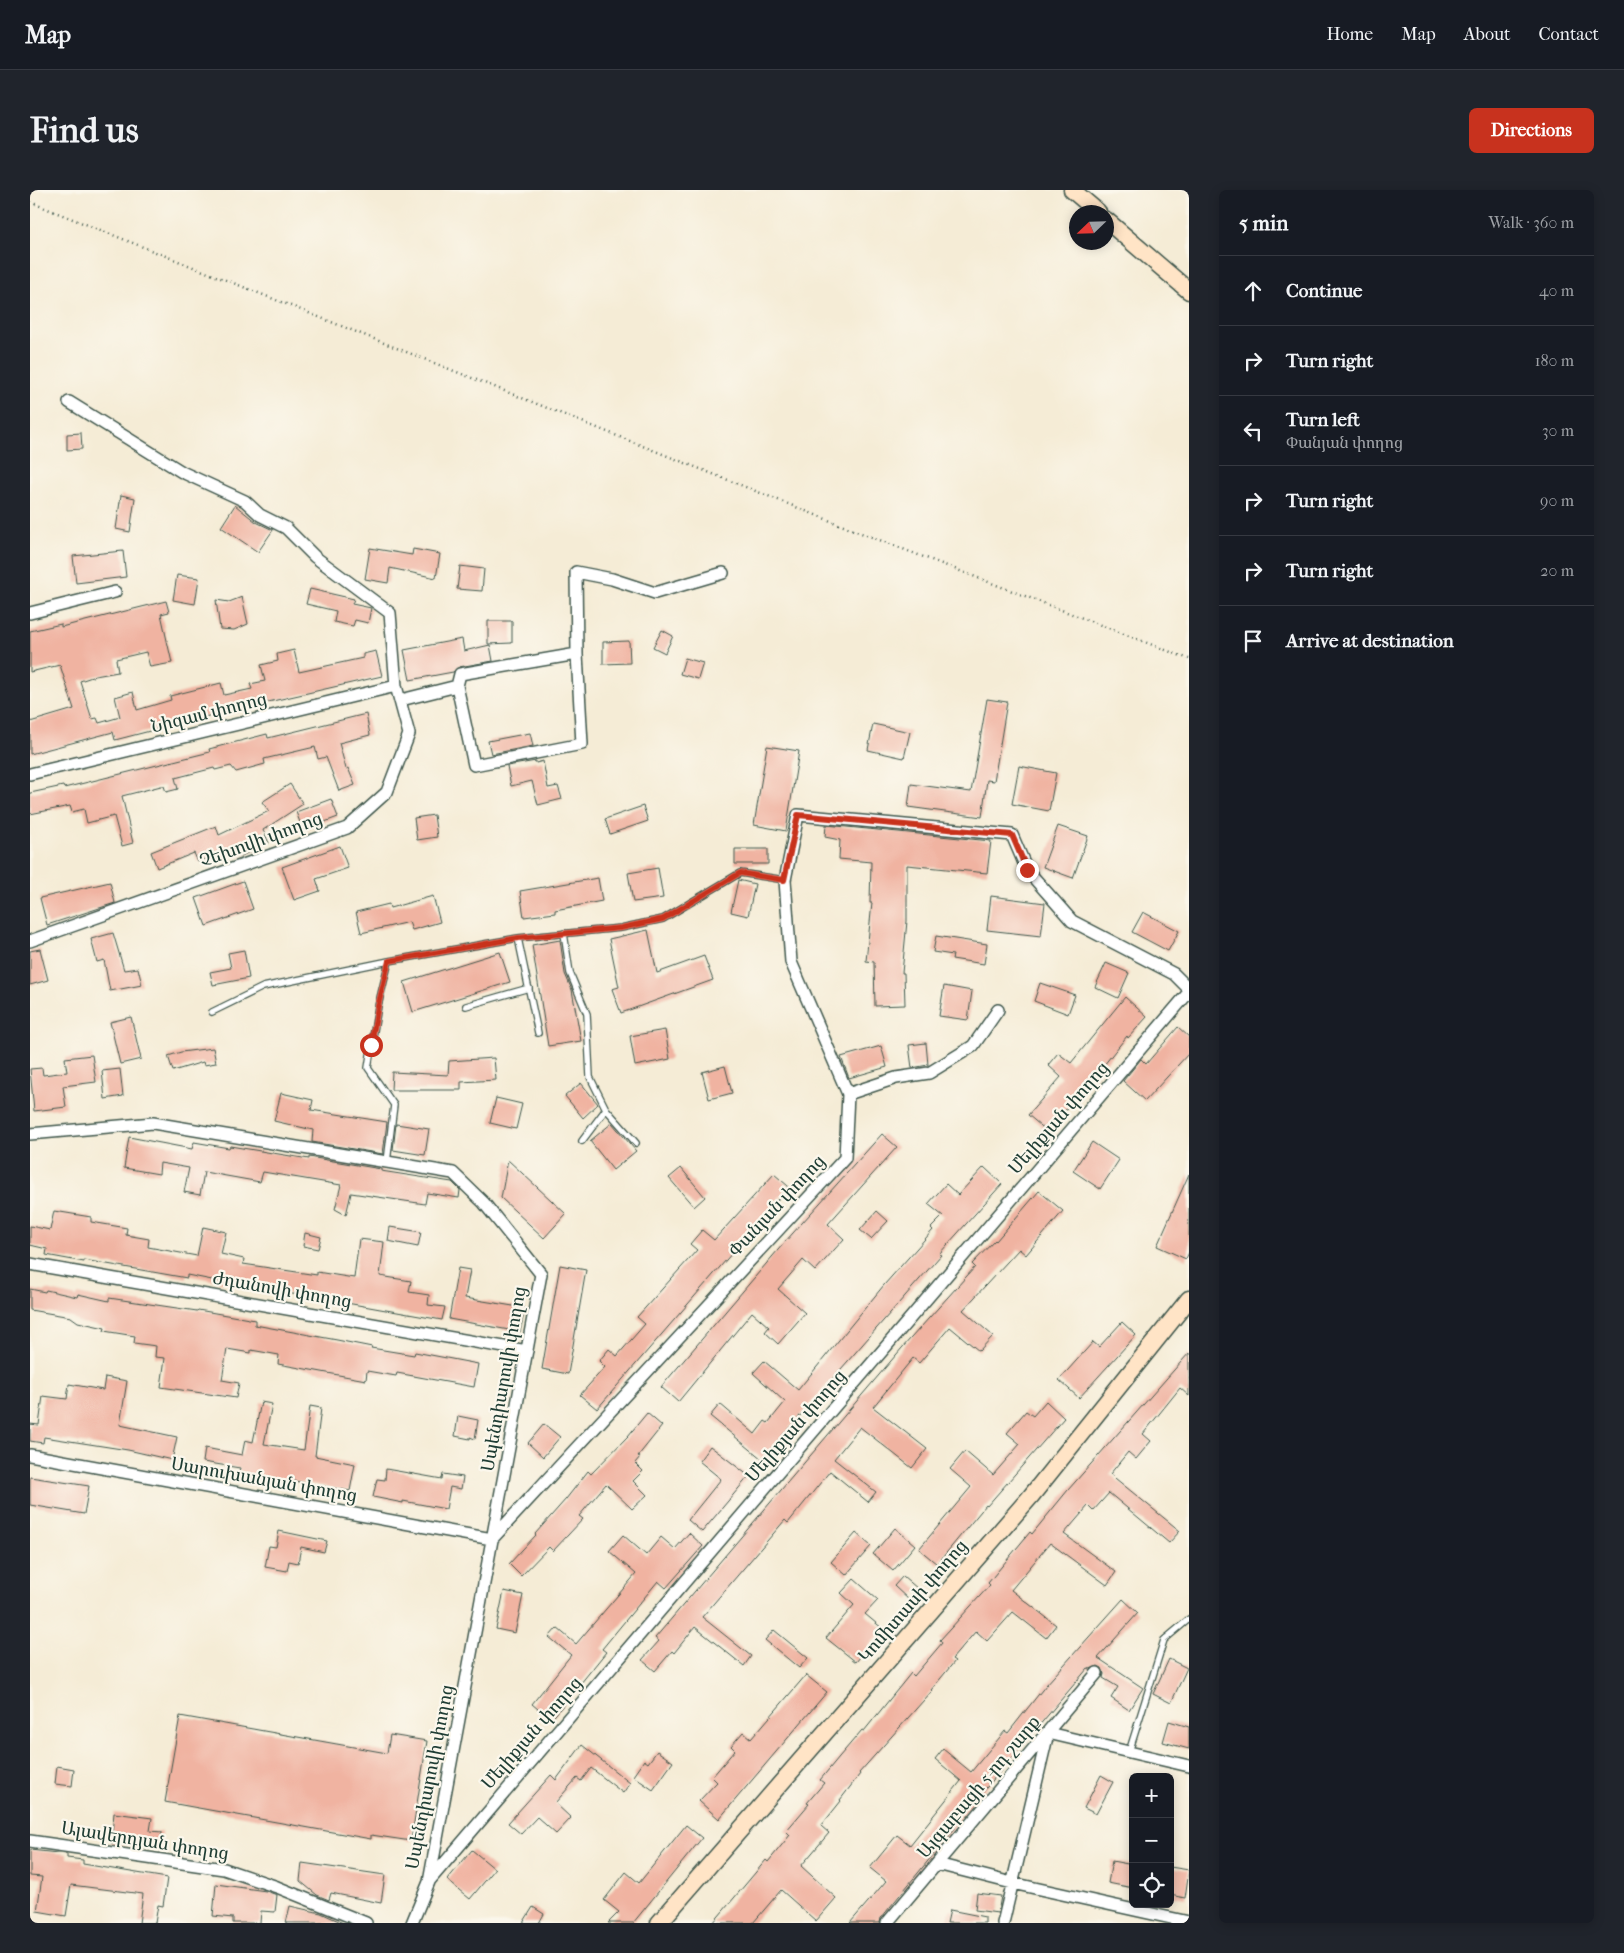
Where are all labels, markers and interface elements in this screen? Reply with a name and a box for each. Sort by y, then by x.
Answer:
text: Map [25,21,71,49]
text: Home [1326,24,1373,45]
text: Map [1401,24,1436,45]
text: About [1464,24,1510,45]
text: Contact [1538,24,1599,45]
button: Directions [1469,108,1594,153]
text: Find us [30,110,139,151]
north arrow [1069,205,1114,250]
text: 5 min [1239,211,1288,235]
text: Walk · 360 m [1488,213,1574,232]
icon: ahead [1239,277,1267,305]
text: Continue [1286,280,1362,302]
text: 40 m [1539,281,1574,300]
icon: right [1239,347,1267,375]
text: Turn right [1286,350,1373,372]
text: 180 m [1535,351,1574,370]
text: Turn left [1286,409,1360,431]
icon: left [1239,417,1267,445]
text: 30 m [1542,421,1574,440]
text: Փանյան փողոց [1286,433,1403,452]
icon: right [1239,487,1267,515]
text: Turn right [1286,490,1373,512]
text: 90 m [1540,491,1574,510]
icon: right [1239,557,1267,585]
text: Turn right [1286,560,1373,582]
text: 20 m [1540,561,1574,580]
icon: arrive [1239,627,1267,655]
text: Arrive at destination [1286,630,1454,652]
street label: Նիզամ փողոց [149,688,269,738]
street label: Չեխովի փողոց [197,808,325,872]
route end [1016,859,1039,882]
route start [360,1034,383,1057]
street label: Մելիքյան փողոց [1005,1058,1113,1178]
street label: Փանյան փողոց [724,1151,830,1261]
street label: Ժդանովի փողոց [211,1267,353,1313]
street label: Սպենդիարովի փողոց [477,1285,531,1473]
street label: Մելիքյան փողոց [742,1366,850,1486]
street label: Սարուխանյան փողոց [169,1453,359,1507]
street label: Կոմիտասի փողոց [854,1536,972,1666]
street label: Մելիքյան փողոց [478,1673,586,1793]
street label: Սպենդիարովի փողոց [402,1683,458,1871]
street label: Այգաբացի 5-րդ շարք [913,1712,1045,1862]
map controls [1129,1773,1174,1908]
button: + [1129,1773,1174,1818]
street label: Ալավերդյան փողոց [60,1817,230,1865]
button: − [1129,1818,1174,1863]
button: locate [1129,1863,1174,1908]

